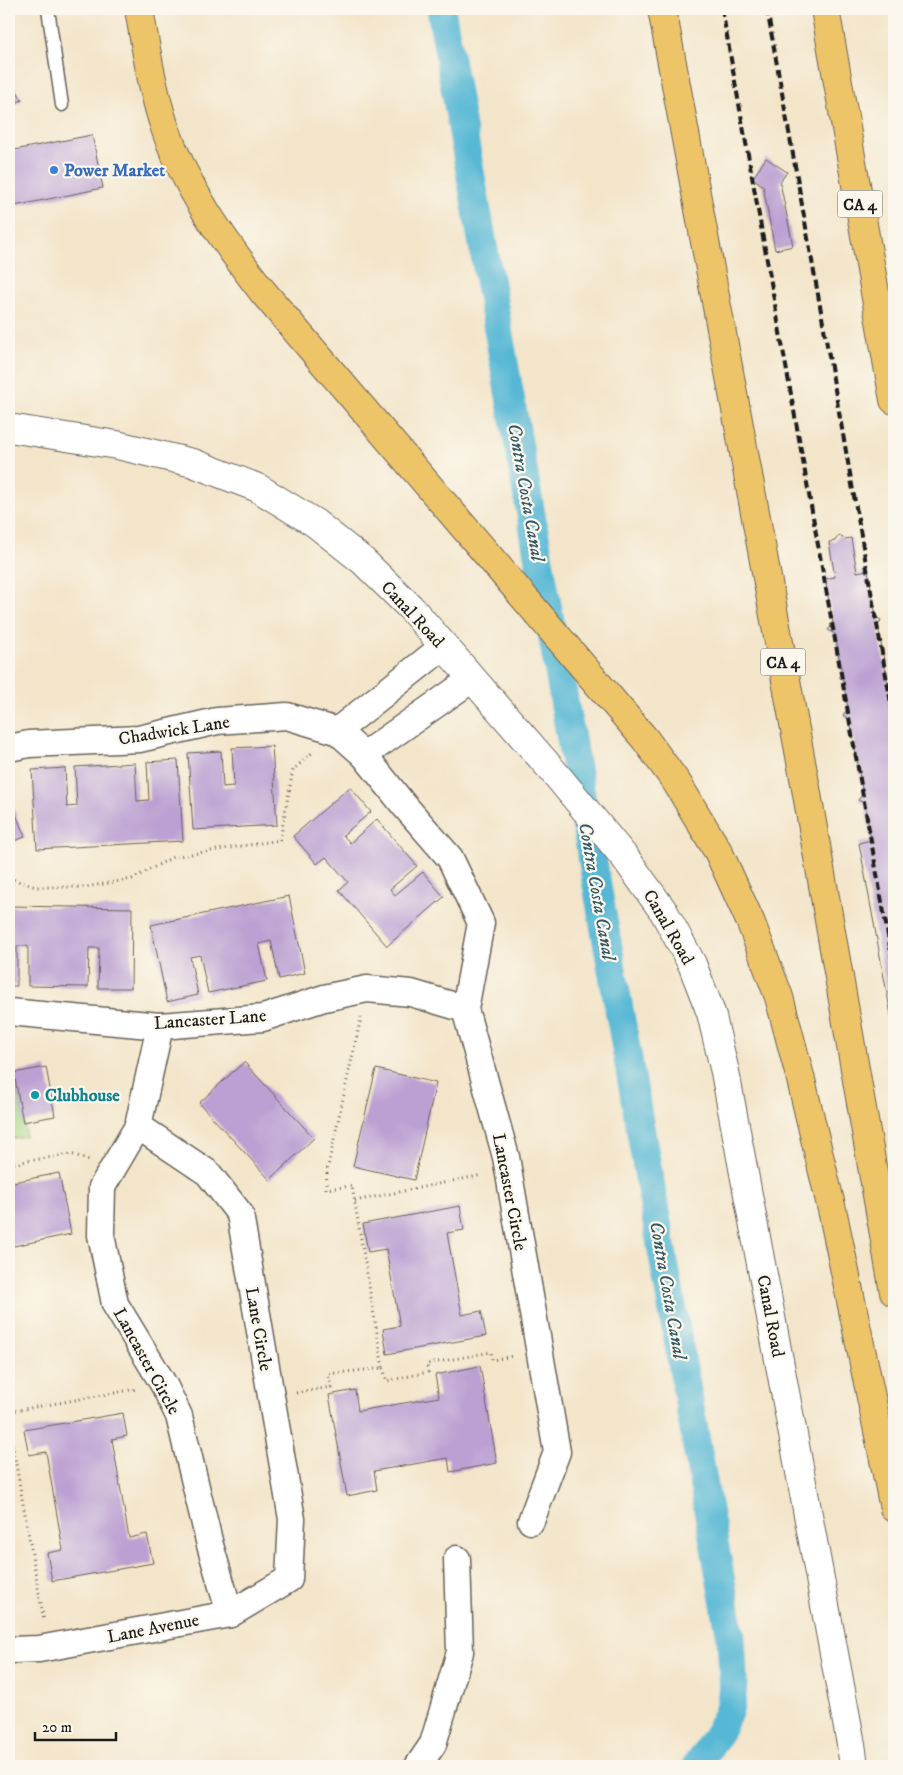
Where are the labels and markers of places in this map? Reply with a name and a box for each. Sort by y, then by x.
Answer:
place label: Power Market [64,160,165,182]
marker: Power Market [48,164,60,176]
place label: Clubhouse [45,1085,120,1107]
marker: Clubhouse [29,1089,41,1101]

